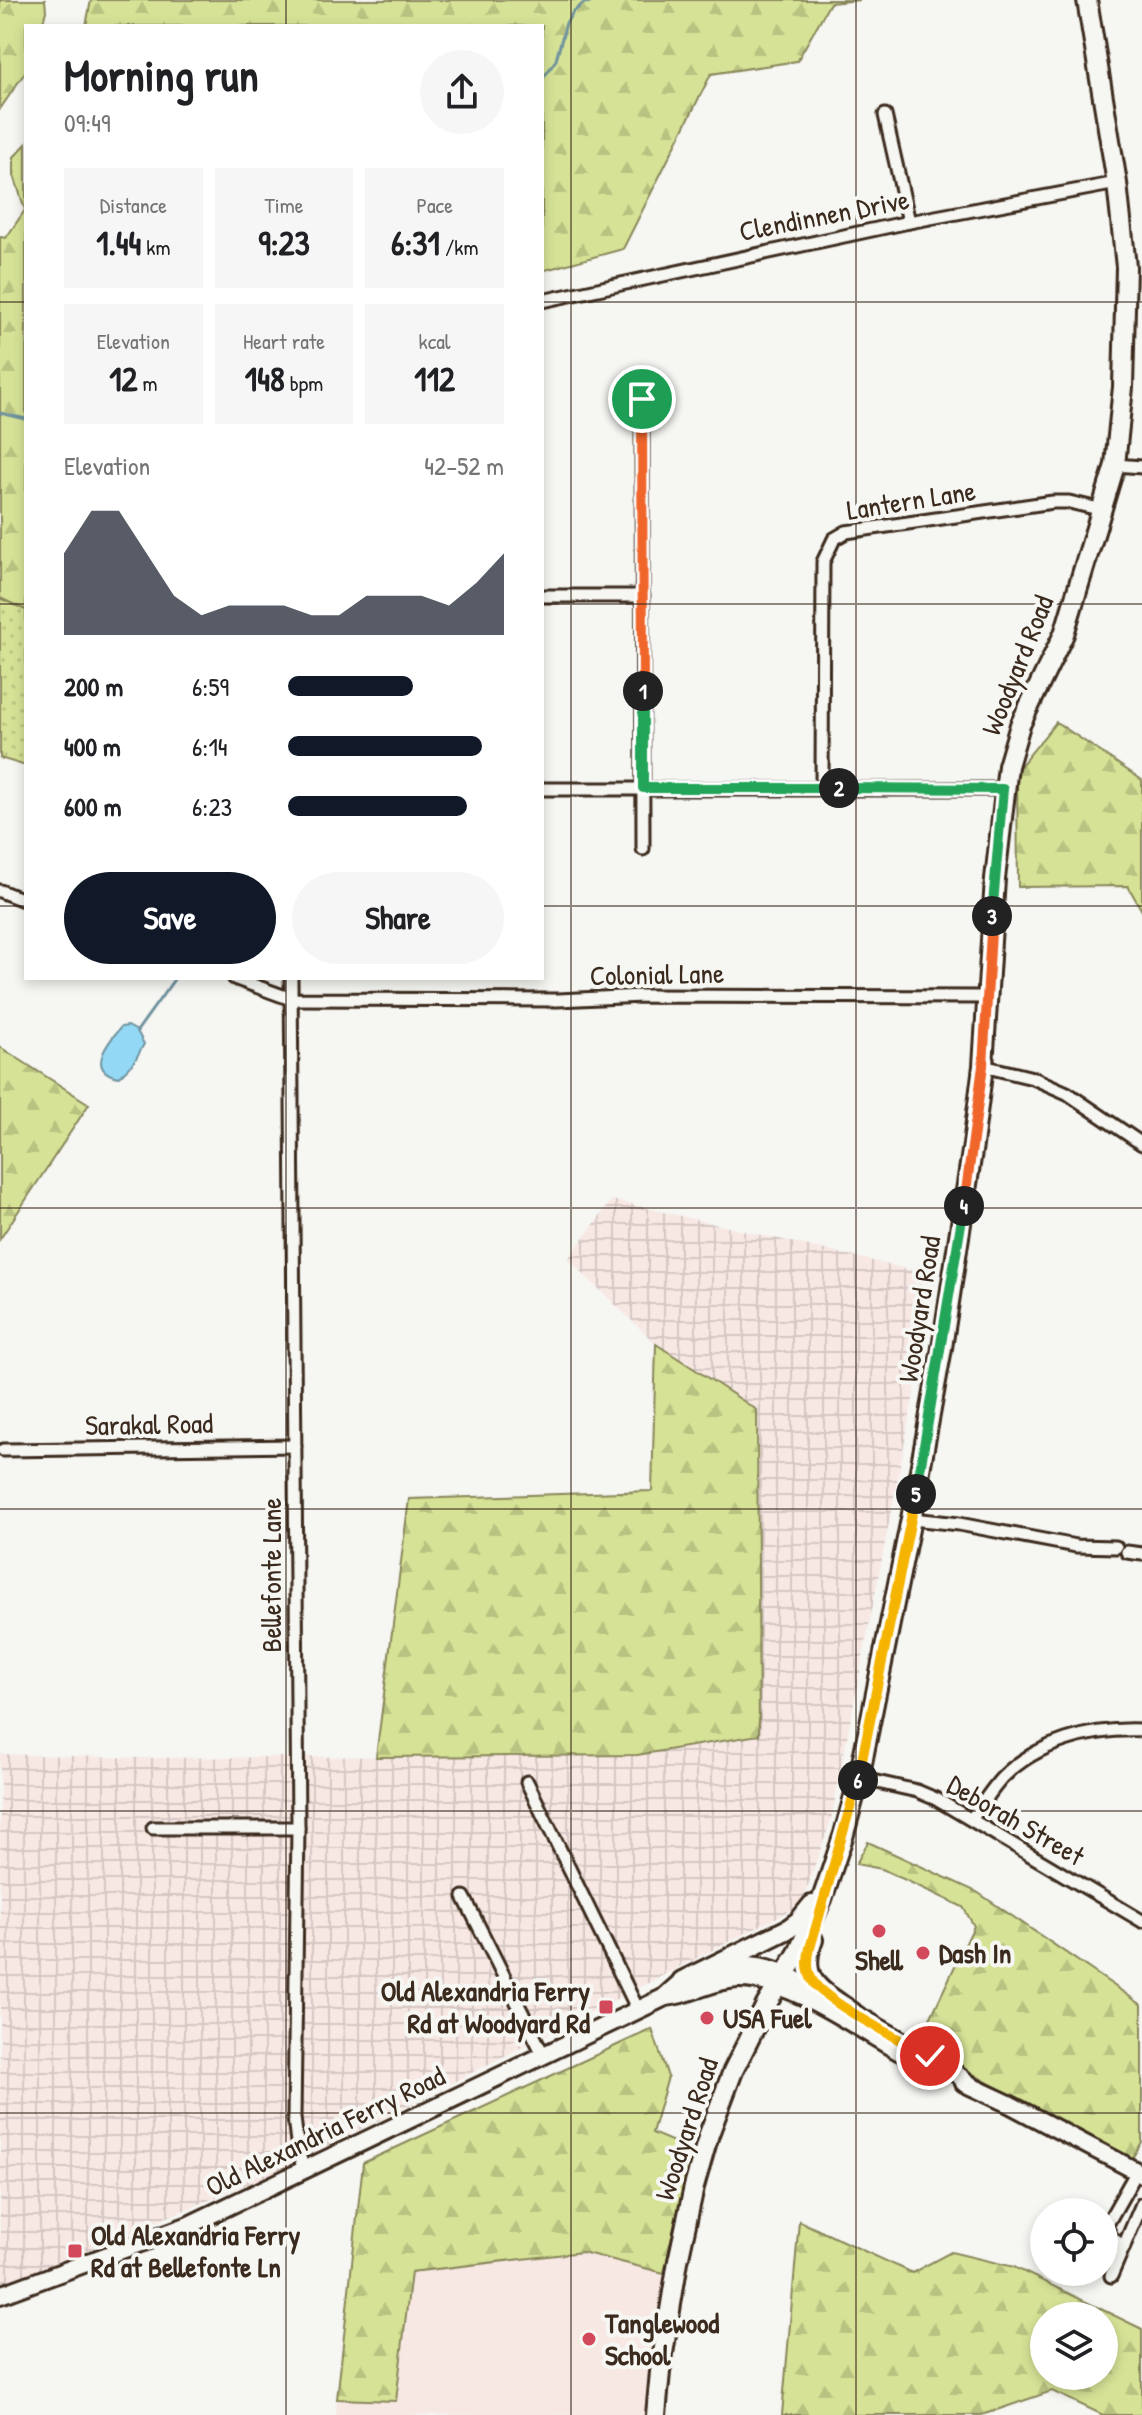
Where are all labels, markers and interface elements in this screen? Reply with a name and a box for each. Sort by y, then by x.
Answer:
text: Morning run [64,45,259,105]
button: share [420,50,504,134]
text: 09:49 [64,105,111,140]
street label: Clendinnen Drive [736,180,912,250]
text: Distance [100,190,167,220]
text: Time [265,190,303,220]
text: Pace [416,190,453,220]
text: 1.44 [96,220,141,266]
text: 9:23 [258,220,310,266]
text: 6:31 [391,220,440,266]
text: km [141,232,170,262]
text: /km [440,232,478,262]
text: Elevation [97,326,170,356]
text: Heart rate [243,326,325,356]
text: kcal [419,326,451,356]
text: 12 [109,356,137,402]
text: 148 [245,356,285,402]
text: 112 [414,356,455,402]
pin [608,365,676,433]
text: m [137,368,157,398]
text: bpm [285,368,323,398]
icon: arrive [620,377,664,421]
text: Elevation [64,448,150,483]
text: 42–52 m [424,448,504,483]
street label: Lantern Lane [844,471,978,529]
street label: Woodyard Road [972,589,1062,741]
text: 200 m [64,669,123,704]
text: 6:59 [192,669,229,704]
pin: 1 [623,671,663,711]
text: 1 [639,676,647,706]
text: 400 m [64,729,121,764]
text: 6:14 [192,729,228,764]
pin: 2 [819,768,859,808]
text: 2 [834,773,844,803]
text: 600 m [64,789,121,824]
text: 6:23 [192,789,232,824]
button: Save [64,872,276,964]
button: Share [292,872,504,964]
pin: 3 [972,896,1012,936]
text: 3 [987,901,997,931]
street label: Colonial Lane [589,954,725,994]
pin: 4 [944,1186,984,1226]
text: 4 [960,1191,968,1221]
street label: Woodyard Road [889,1233,949,1385]
street label: Sarakal Road [85,1404,213,1444]
pin: 5 [896,1474,936,1514]
text: 5 [911,1479,921,1509]
street label: Bellefonte Lane [252,1498,290,1652]
pin: 6 [838,1760,878,1800]
text: 6 [854,1765,862,1795]
street label: Deborah Street [941,1765,1092,1875]
marker: Shell [870,1922,888,1940]
place label: Dash In [939,1934,1012,1972]
place label: Shell [855,1941,904,1979]
marker: Dash In [914,1944,932,1962]
place label: Old Alexandria Ferry Rd at Woodyard Rd [381,1972,590,2043]
marker: Old Alexandria Ferry Rd at Woodyard Rd [597,1998,615,2016]
place label: USA Fuel [723,1999,812,2037]
marker: USA Fuel [698,2009,716,2027]
pin [896,2022,964,2090]
icon: check [908,2034,952,2078]
street label: Woodyard Road [645,2053,727,2205]
street label: Old Alexandria Ferry Road [199,2057,451,2205]
map controls [1030,2198,1118,2390]
button: locate [1030,2198,1118,2286]
place label: Old Alexandria Ferry Rd at Bellefonte Ln [91,2216,300,2286]
marker: Old Alexandria Ferry Rd at Bellefonte Ln [66,2242,84,2260]
button: layers [1030,2302,1118,2390]
place label: Tanglewood School [604,2304,719,2374]
marker: Tanglewood School [580,2330,598,2348]

